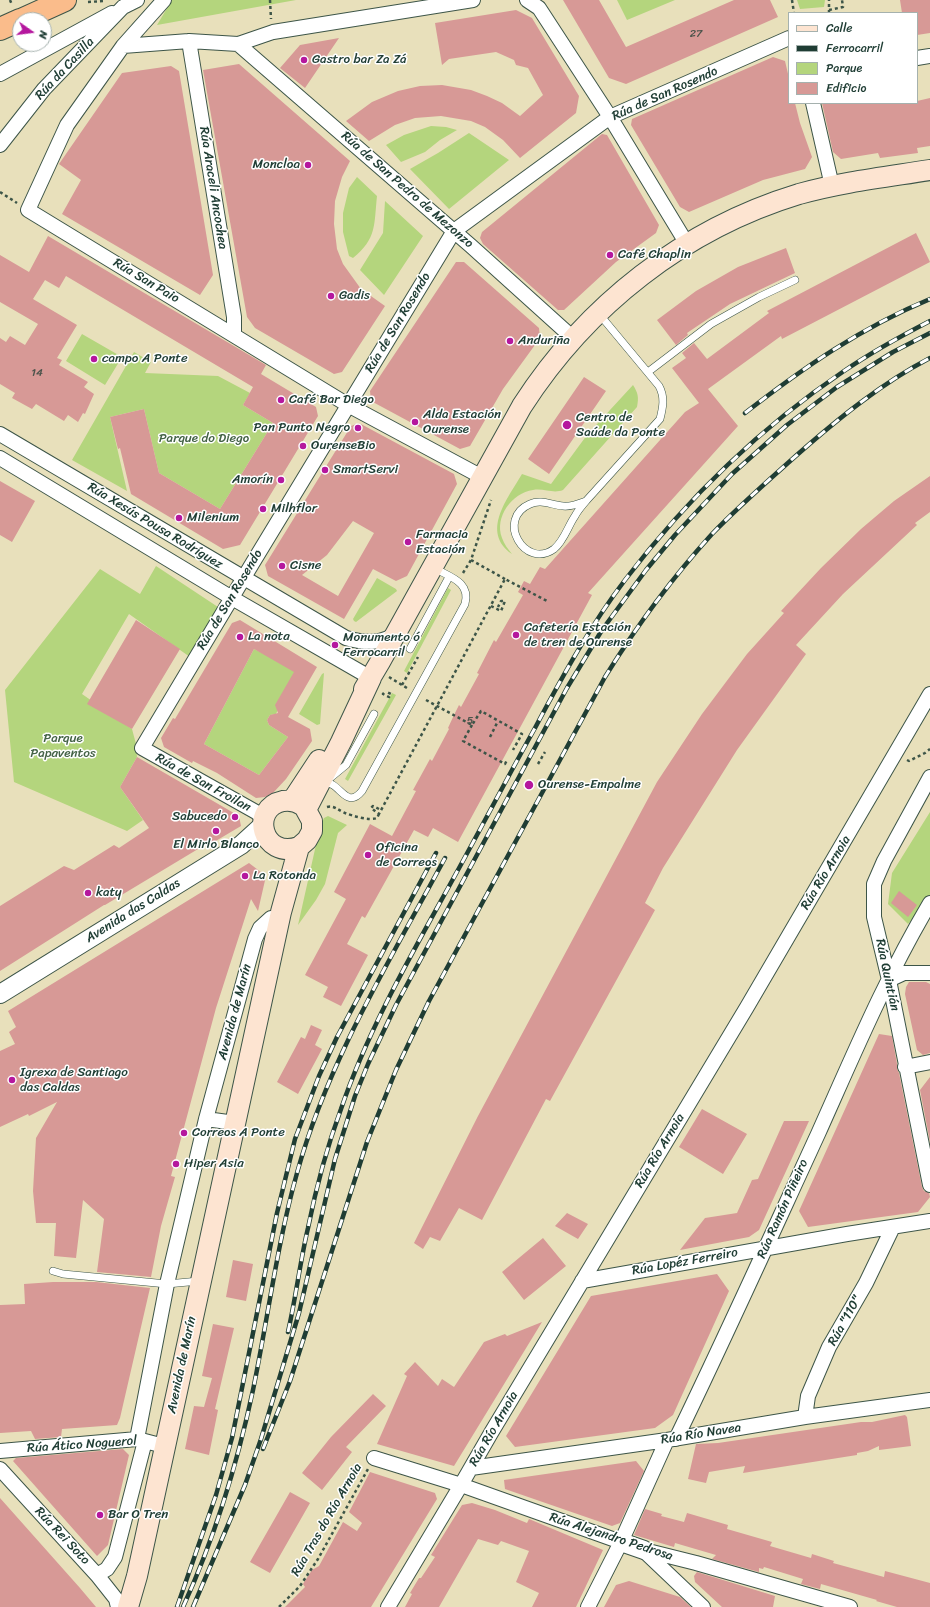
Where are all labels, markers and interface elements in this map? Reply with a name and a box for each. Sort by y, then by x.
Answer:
north arrow [12,12,52,52]
legend [788,12,918,104]
text: Calle [826,17,853,39]
house number: 27 [690,27,702,41]
text: N [33,29,53,41]
street label: Rúa da Casilla [32,35,98,103]
text: Ferrocarril [826,37,883,59]
place label: Gastro bar Za Zá [312,52,407,68]
marker: Gastro bar Za Zá [299,55,309,65]
text: Parque [826,57,862,79]
street label: Rúa de San Rosendo [610,64,720,124]
text: Edificio [826,77,866,99]
street label: Rúa Araceli Ancochea [196,125,230,251]
street label: Rúa de San Pedro de Mezonzo [338,128,476,252]
place label: Moncloa [252,157,300,173]
marker: Moncloa [303,160,313,170]
place label: Café Chaplin [618,247,691,263]
marker: Café Chaplin [605,250,615,260]
street label: Rúa San Paio [110,255,182,307]
street label: Rúa de San Rosendo [362,270,434,376]
place label: Gadis [339,288,370,304]
marker: Gadis [326,291,336,301]
place label: Anduriña [518,333,570,349]
marker: Anduriña [505,336,515,346]
place label: campo A Ponte [102,351,188,367]
marker: campo A Ponte [89,354,99,364]
house number: 14 [31,366,43,380]
place label: Café Bar Diego [289,392,374,408]
marker: Café Bar Diego [276,395,286,405]
place label: Alda Estación Ourense [423,407,501,438]
place label: Centro de Saúde da Ponte [576,410,665,441]
marker: Alda Estación Ourense [410,417,420,427]
marker: Centro de Saúde da Ponte [561,419,573,431]
place label: Pan Punto Negro [253,420,350,436]
marker: Pan Punto Negro [353,423,363,433]
park label: Parque do Diego [159,431,249,447]
place label: OurenseBio [311,438,375,454]
marker: OurenseBio [298,441,308,451]
place label: SmartServi [333,462,398,478]
marker: SmartServi [320,465,330,475]
place label: Amorín [232,472,273,488]
marker: Amorín [276,475,286,485]
street label: Rúa Xesús Pousa Rodríguez [85,479,225,573]
place label: Milhflor [271,501,317,517]
marker: Milhflor [258,504,268,514]
place label: Milenium [187,510,239,526]
marker: Milenium [174,513,184,523]
place label: Farmacia Estación [416,527,468,558]
marker: Farmacia Estación [403,537,413,547]
street label: Rúa de San Rosendo [194,547,266,653]
place label: Cisne [290,558,321,574]
marker: Cisne [277,561,287,571]
place label: Cafetería Estación de tren de Ourense [524,620,632,651]
place label: La nota [248,629,290,645]
place label: Monumento ó Ferrocarril [343,630,420,661]
marker: Cafetería Estación de tren de Ourense [511,630,521,640]
marker: La nota [235,632,245,642]
marker: Monumento ó Ferrocarril [330,640,340,650]
house number: 5 [467,714,473,728]
park label: Parque Papaventos [30,731,96,762]
street label: Rúa de San Froilan [153,750,253,816]
place label: Ourense-Empalme [538,777,641,793]
marker: Ourense-Empalme [523,779,535,791]
place label: Sabucedo [172,809,227,825]
marker: Sabucedo [230,812,240,822]
marker: El Mirlo Blanco [211,826,221,836]
street label: Rúa Río Arnoia [798,833,854,913]
place label: El Mirlo Blanco [173,837,259,853]
place label: Oficina de Correos [376,840,437,871]
marker: Oficina de Correos [363,850,373,860]
place label: La Rotonda [253,868,316,884]
marker: La Rotonda [240,871,250,881]
street label: Avenida das Caldas [83,876,183,946]
place label: katy [96,885,122,901]
marker: katy [83,888,93,898]
street label: Rúa Quintián [872,937,902,1013]
street label: Avenida de Marín [215,962,255,1062]
place label: Igrexa de Santiago das Caldas [20,1065,128,1096]
marker: Igrexa de Santiago das Caldas [7,1075,17,1085]
street label: Rúa Río Arnoia [632,1111,688,1191]
place label: Correos A Ponte [192,1125,285,1141]
marker: Correos A Ponte [179,1128,189,1138]
place label: Hiper Asia [184,1156,244,1172]
street label: Rúa Ramón Piñeiro [754,1157,812,1261]
marker: Hiper Asia [171,1159,181,1169]
street label: Rúa Lopéz Ferreiro [631,1245,739,1279]
street label: Rúa "110" [825,1293,865,1349]
street label: Avenida de Marín [164,1315,200,1415]
street label: Rúa Río Arnoia [466,1389,522,1469]
street label: Rúa Río Navea [660,1420,742,1448]
street label: Rúa Ático Noguerol [27,1433,137,1457]
street label: Rúa Tras do Río Arnoia [288,1461,366,1579]
street label: Rúa Rei Soto [31,1504,93,1568]
place label: Bar O Tren [108,1507,168,1523]
marker: Bar O Tren [95,1510,105,1520]
street label: Rúa Alejandro Pedrosa [547,1510,675,1564]

